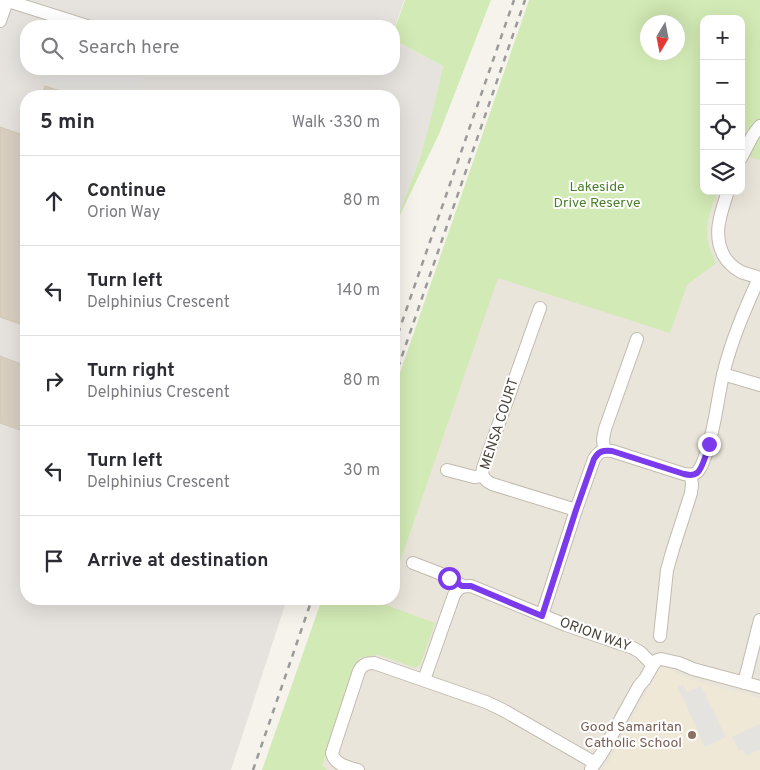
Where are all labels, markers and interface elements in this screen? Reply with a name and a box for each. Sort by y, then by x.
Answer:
north arrow [640,15,685,60]
map controls [700,15,745,195]
button: + [700,15,745,60]
search box [20,20,400,75]
icon: search [38,34,66,62]
text: Search here [78,36,180,60]
button: − [700,60,745,105]
button: locate [700,105,745,150]
text: 5 min [40,109,95,136]
text: Walk · 330 m [292,113,380,133]
button: layers [700,150,745,195]
text: Continue [87,179,166,203]
park label: Lakeside Drive Reserve [553,179,641,212]
icon: ahead [40,187,68,215]
text: 80 m [343,191,380,211]
text: Orion Way [87,203,160,223]
text: Turn left [87,269,163,293]
icon: left [40,277,68,305]
text: 140 m [337,281,380,301]
text: Delphinius Crescent [87,293,230,313]
text: Turn right [87,359,175,383]
icon: right [40,367,68,395]
text: 80 m [343,371,380,391]
street label: MENSA COURT [477,376,523,472]
text: Delphinius Crescent [87,383,230,403]
route end [698,433,721,456]
text: Turn left [87,449,163,473]
icon: left [40,457,68,485]
text: 30 m [343,461,380,481]
text: Delphinius Crescent [87,473,230,493]
icon: arrive [40,547,68,575]
text: Arrive at destination [87,549,268,573]
route start [438,567,461,590]
street label: ORION WAY [557,614,633,656]
place label: Good Samaritan Catholic School [580,719,682,752]
marker: Good Samaritan Catholic School [686,729,698,741]

